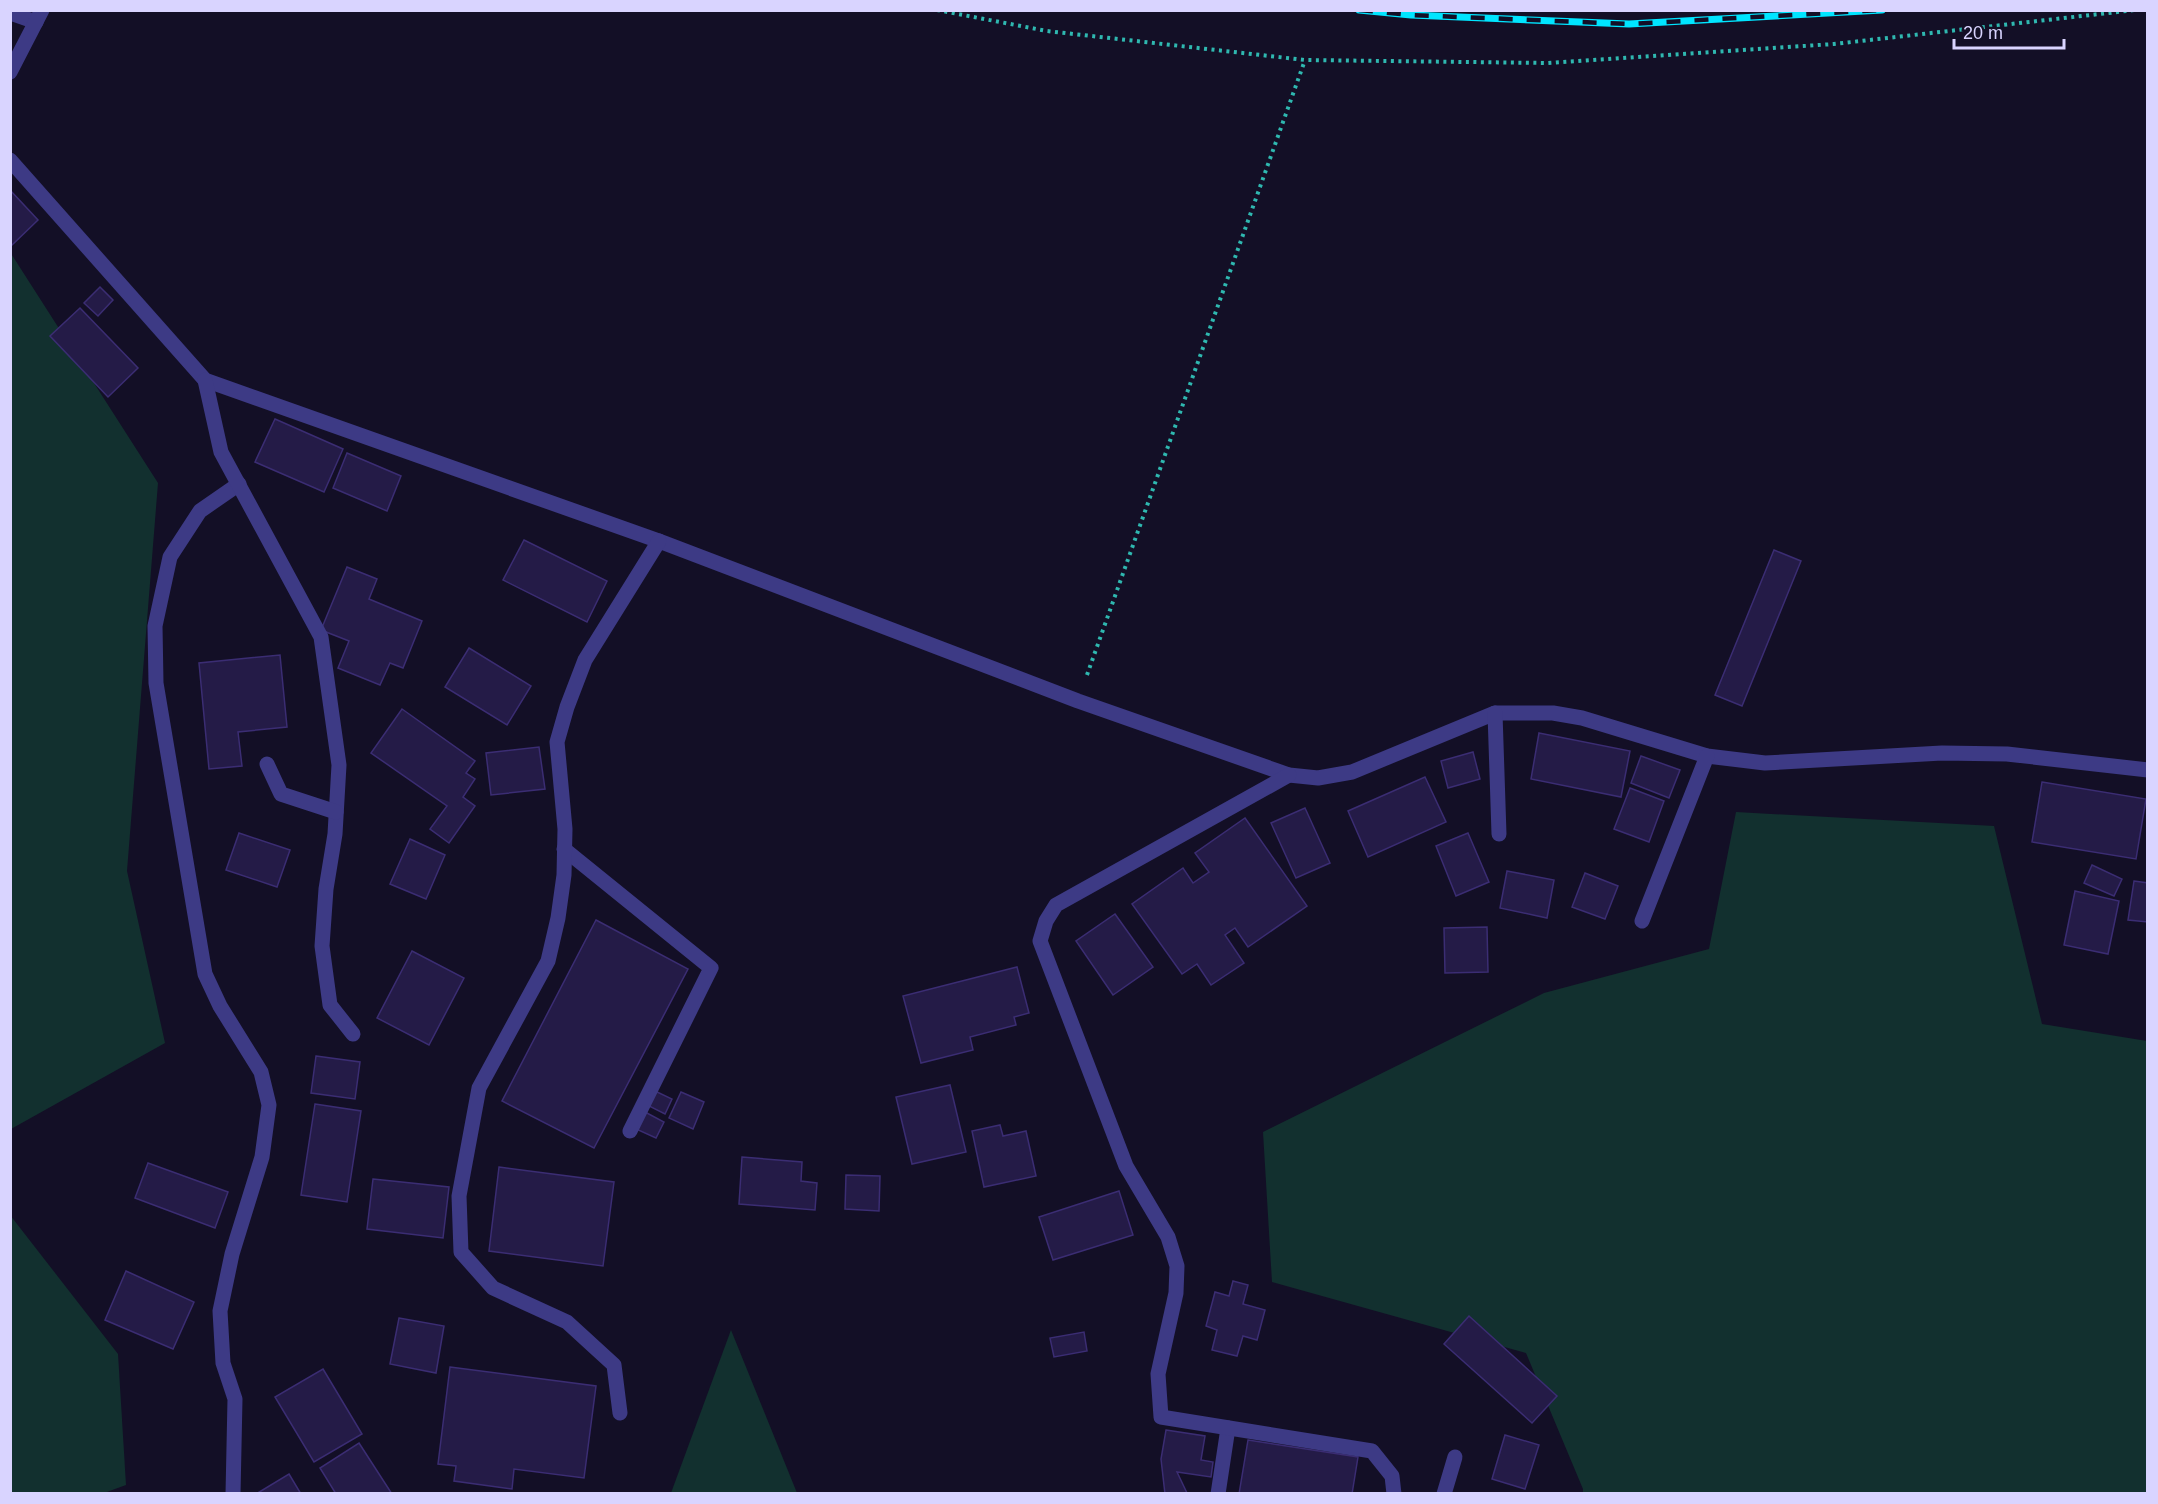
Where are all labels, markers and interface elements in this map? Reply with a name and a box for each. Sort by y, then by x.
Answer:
scale bar [1954,12,2064,50]
text: 20 m [1963,23,2003,43]

